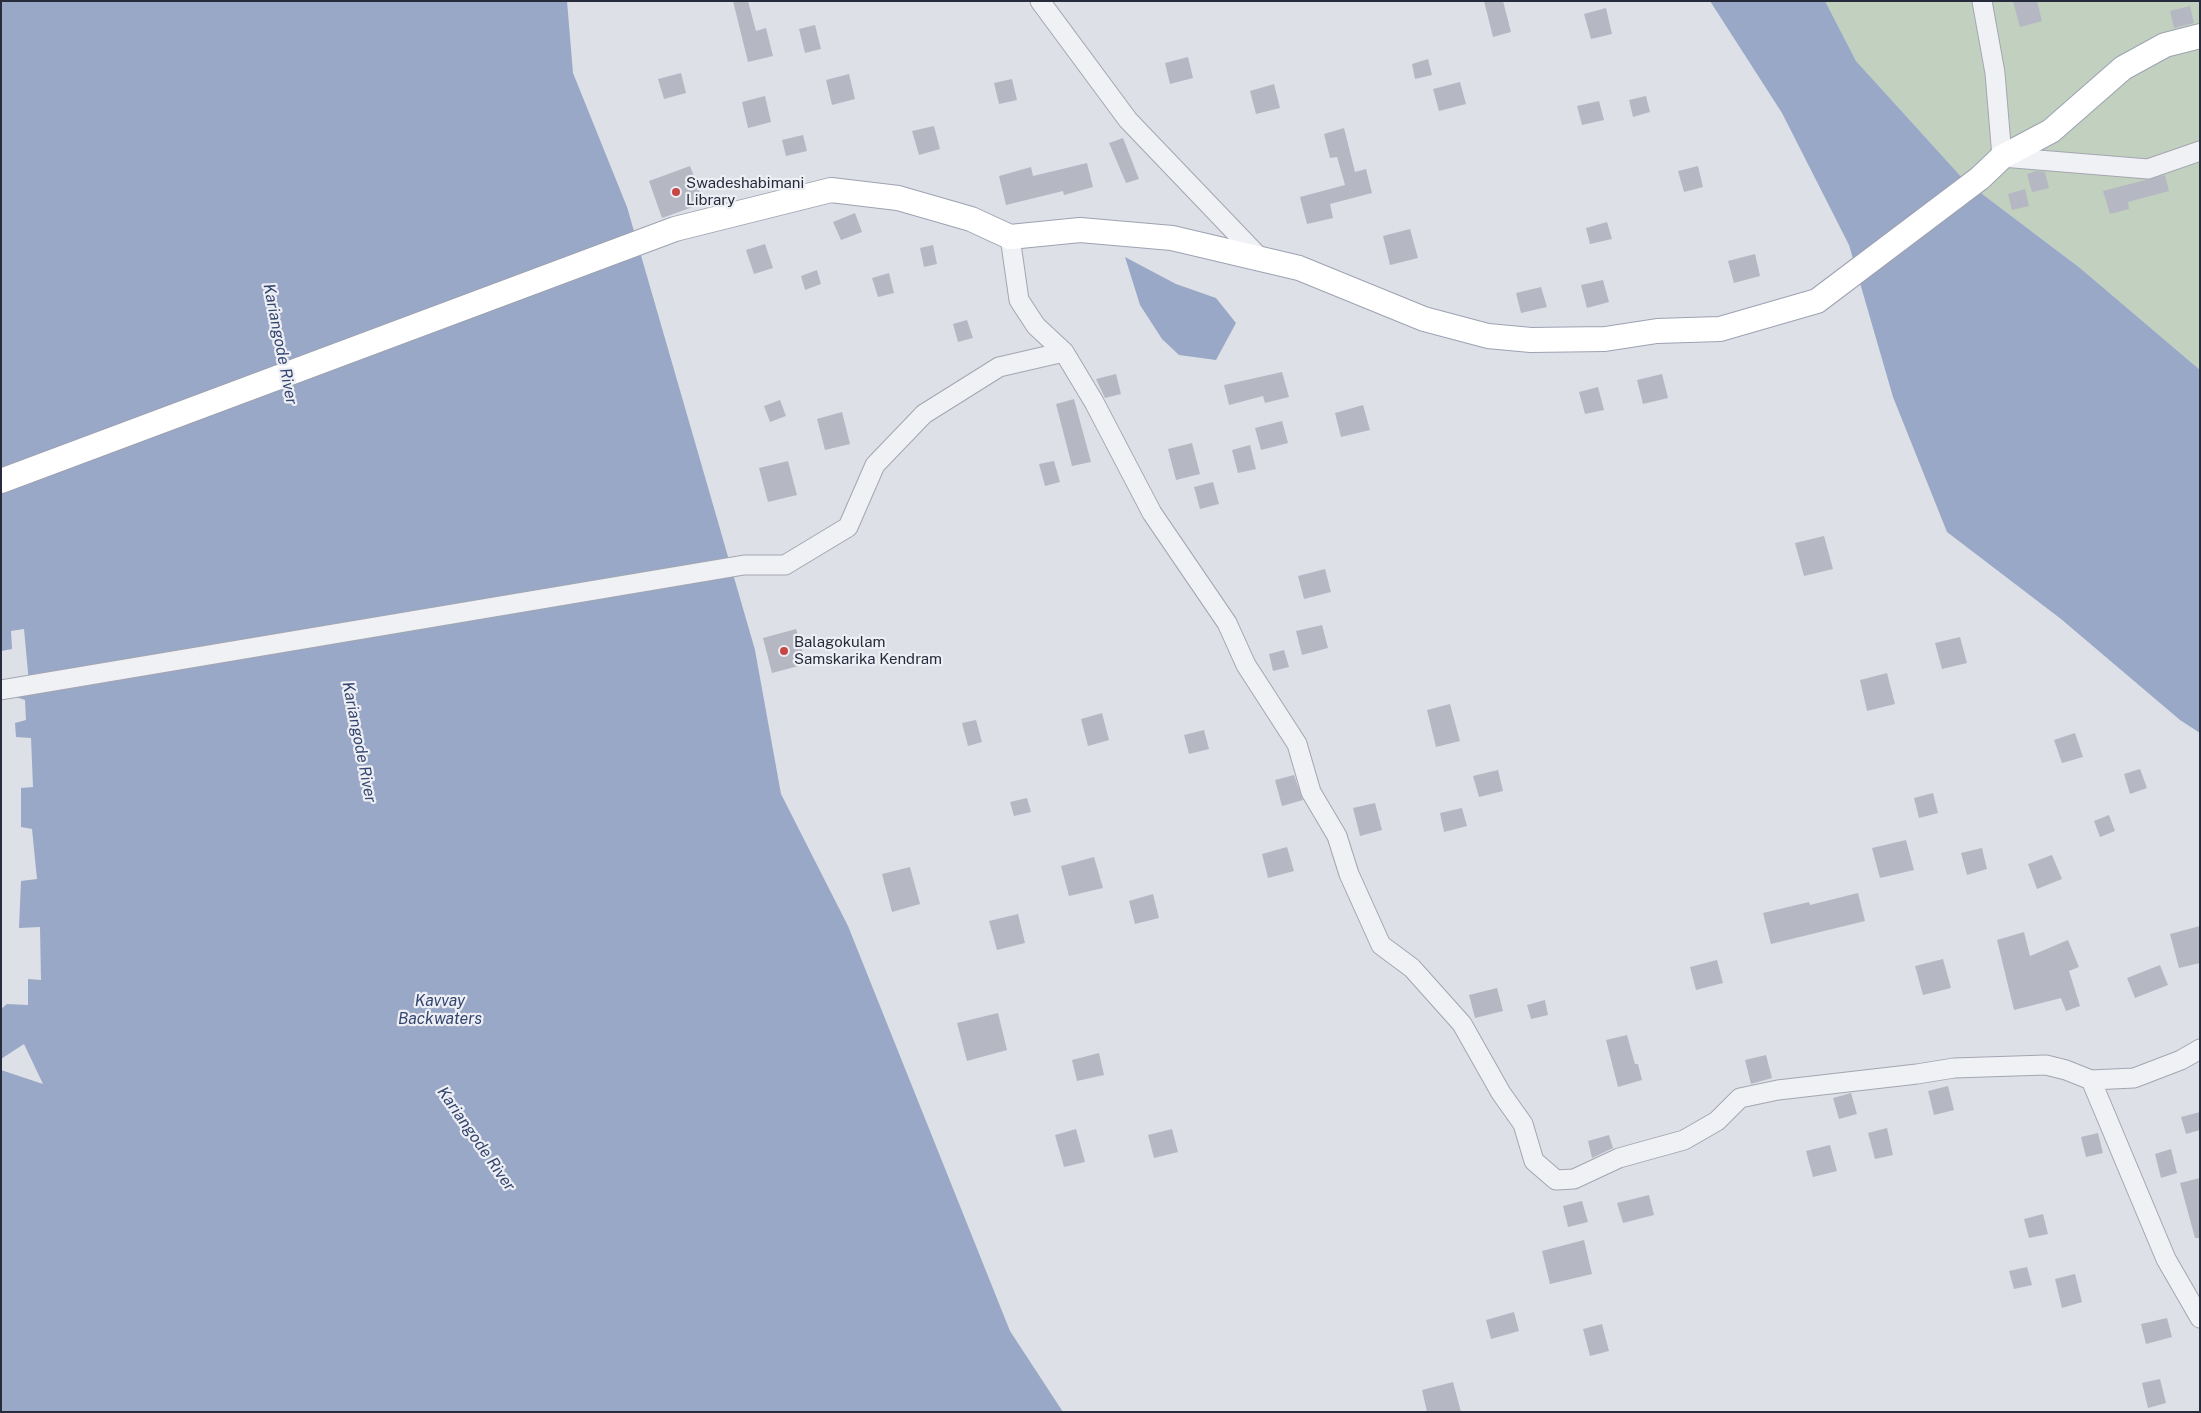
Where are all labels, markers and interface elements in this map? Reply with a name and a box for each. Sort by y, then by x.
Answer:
place label: Swadeshabimani Library [686,174,804,209]
marker: Swadeshabimani Library [670,186,682,198]
water label: Kariangode River [259,282,301,406]
place label: Balagokulam Samskarika Kendram [794,633,942,668]
marker: Balagokulam Samskarika Kendram [778,645,790,657]
water label: Kariangode River [338,680,380,804]
water label: Kavvay Backwaters [398,991,482,1029]
water label: Kariangode River [433,1083,519,1195]

